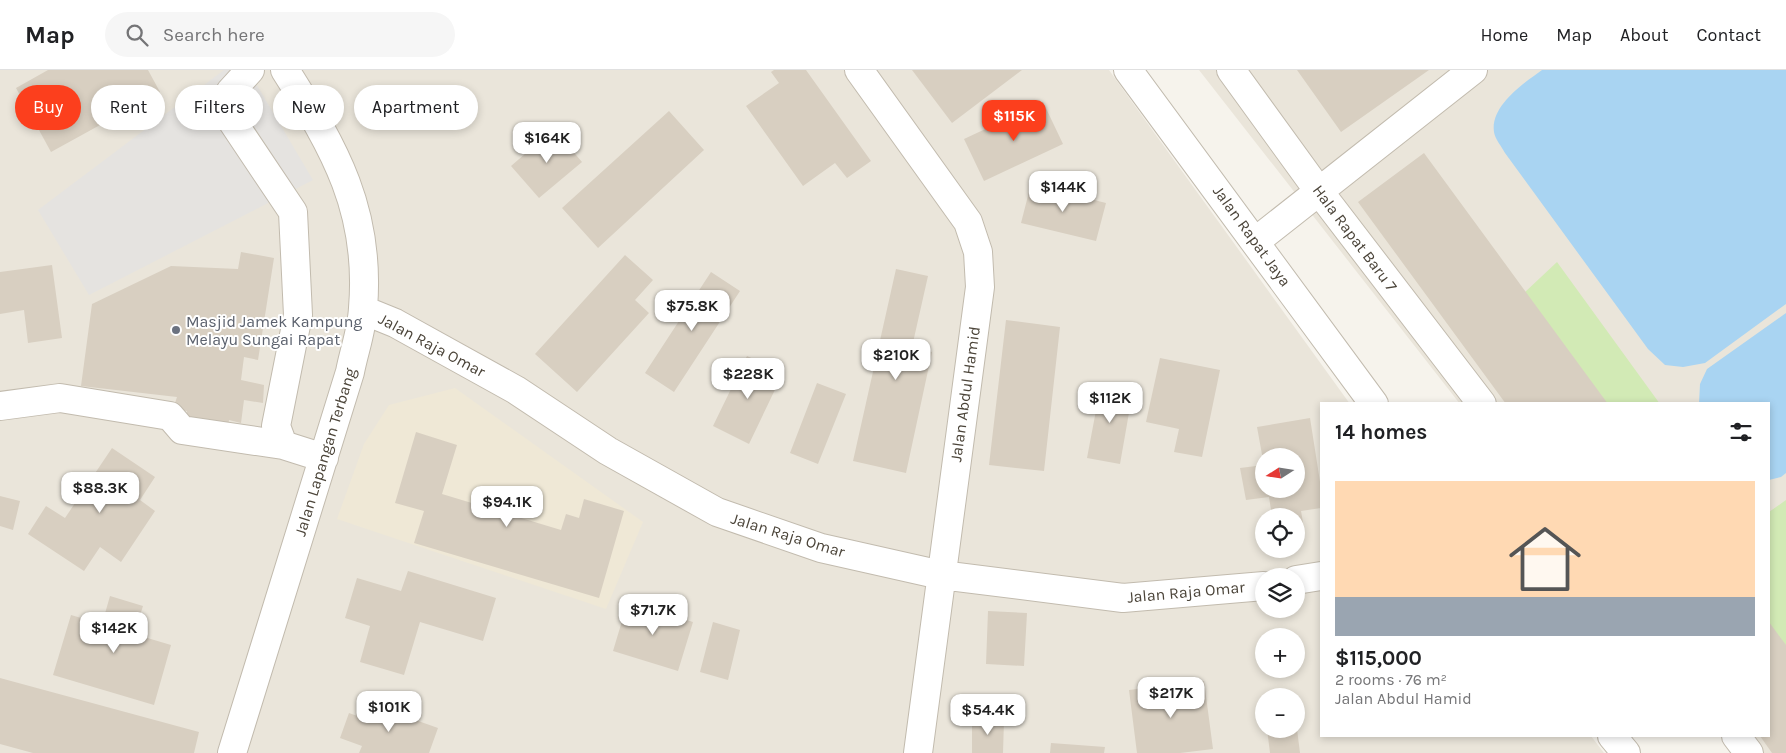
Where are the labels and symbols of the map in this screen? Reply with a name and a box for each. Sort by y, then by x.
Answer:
pin: $115K [979,100,1049,142]
pin: $164K [512,122,582,164]
pin: $144K [1028,170,1098,213]
street label: Hala Rapat Baru 7 [1309,181,1402,296]
street label: Jalan Rapat Jaya [1209,182,1295,290]
pin: $75.8K [651,290,733,332]
street label: Jalan Raja Omar [375,309,489,381]
place label: Masjid Jamek Kampung Melayu Sungai Rapat [186,312,362,349]
marker: Masjid Jamek Kampung Melayu Sungai Rapat [170,324,182,336]
street label: Jalan Abdul Hamid [946,325,984,463]
pin: $210K [861,338,931,381]
pin: $228K [713,358,783,400]
street label: Jalan Lapangan Terbang [290,365,360,539]
pin: $112K [1075,382,1145,424]
north arrow [1255,448,1305,498]
pin: $88.3K [59,472,141,514]
pin: $94.1K [466,486,548,528]
street label: Jalan Raja Omar [729,509,847,561]
street label: Jalan Raja Omar [1126,577,1246,607]
pin: $71.7K [612,594,694,636]
pin: $142K [79,612,149,654]
pin: $217K [1136,676,1206,719]
pin: $101K [354,690,424,733]
pin: $54.4K [947,694,1029,736]

